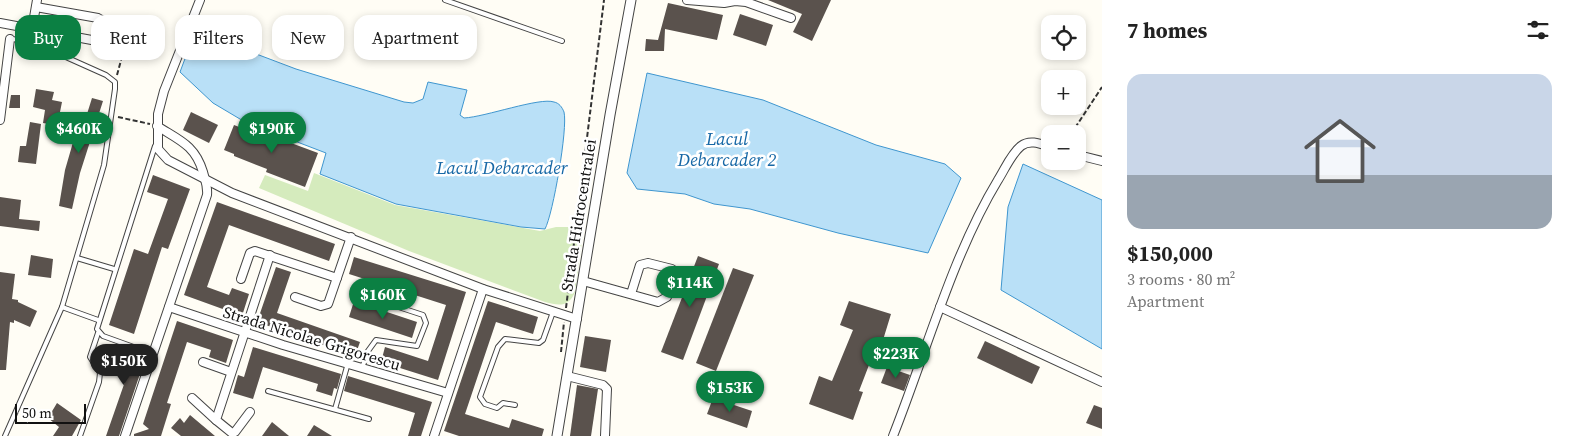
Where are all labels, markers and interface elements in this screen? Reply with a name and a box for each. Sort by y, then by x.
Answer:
chip: Buy [15,15,81,60]
chip: Rent [91,15,165,60]
chip: Filters [175,15,262,60]
chip: New [272,15,344,60]
chip: Apartment [354,15,477,60]
map controls [1041,15,1086,170]
button: locate [1041,15,1086,60]
text: 7 homes [1127,16,1207,45]
icon: filters [1524,16,1552,44]
button: + [1041,70,1086,115]
icon: home [1295,106,1385,196]
pin: $460K [44,112,114,154]
pin: $190K [237,112,307,154]
text: $460K [56,117,102,139]
text: $190K [249,117,295,139]
button: − [1041,125,1086,170]
water label: Lacul Debarcader 2 [677,126,776,172]
street label: Strada Hidrocentralei [555,137,601,293]
water label: Lacul Debarcader [435,155,569,180]
text: $150,000 [1127,239,1213,268]
pin: $114K [655,266,725,308]
text: 3 rooms · 80 m² [1127,268,1235,290]
text: $114K [667,271,713,293]
pin: $160K [348,278,418,320]
text: $160K [360,283,406,305]
text: Apartment [1127,290,1204,312]
street label: Strada Nicolae Grigorescu [221,301,403,375]
pin: $223K [861,336,931,379]
text: $223K [873,342,919,364]
pin: $150K [89,344,159,386]
text: $150K [101,349,147,371]
pin: $153K [695,370,765,413]
text: $153K [707,376,753,398]
scale bar [15,401,86,424]
text: 50 m [22,403,52,423]

